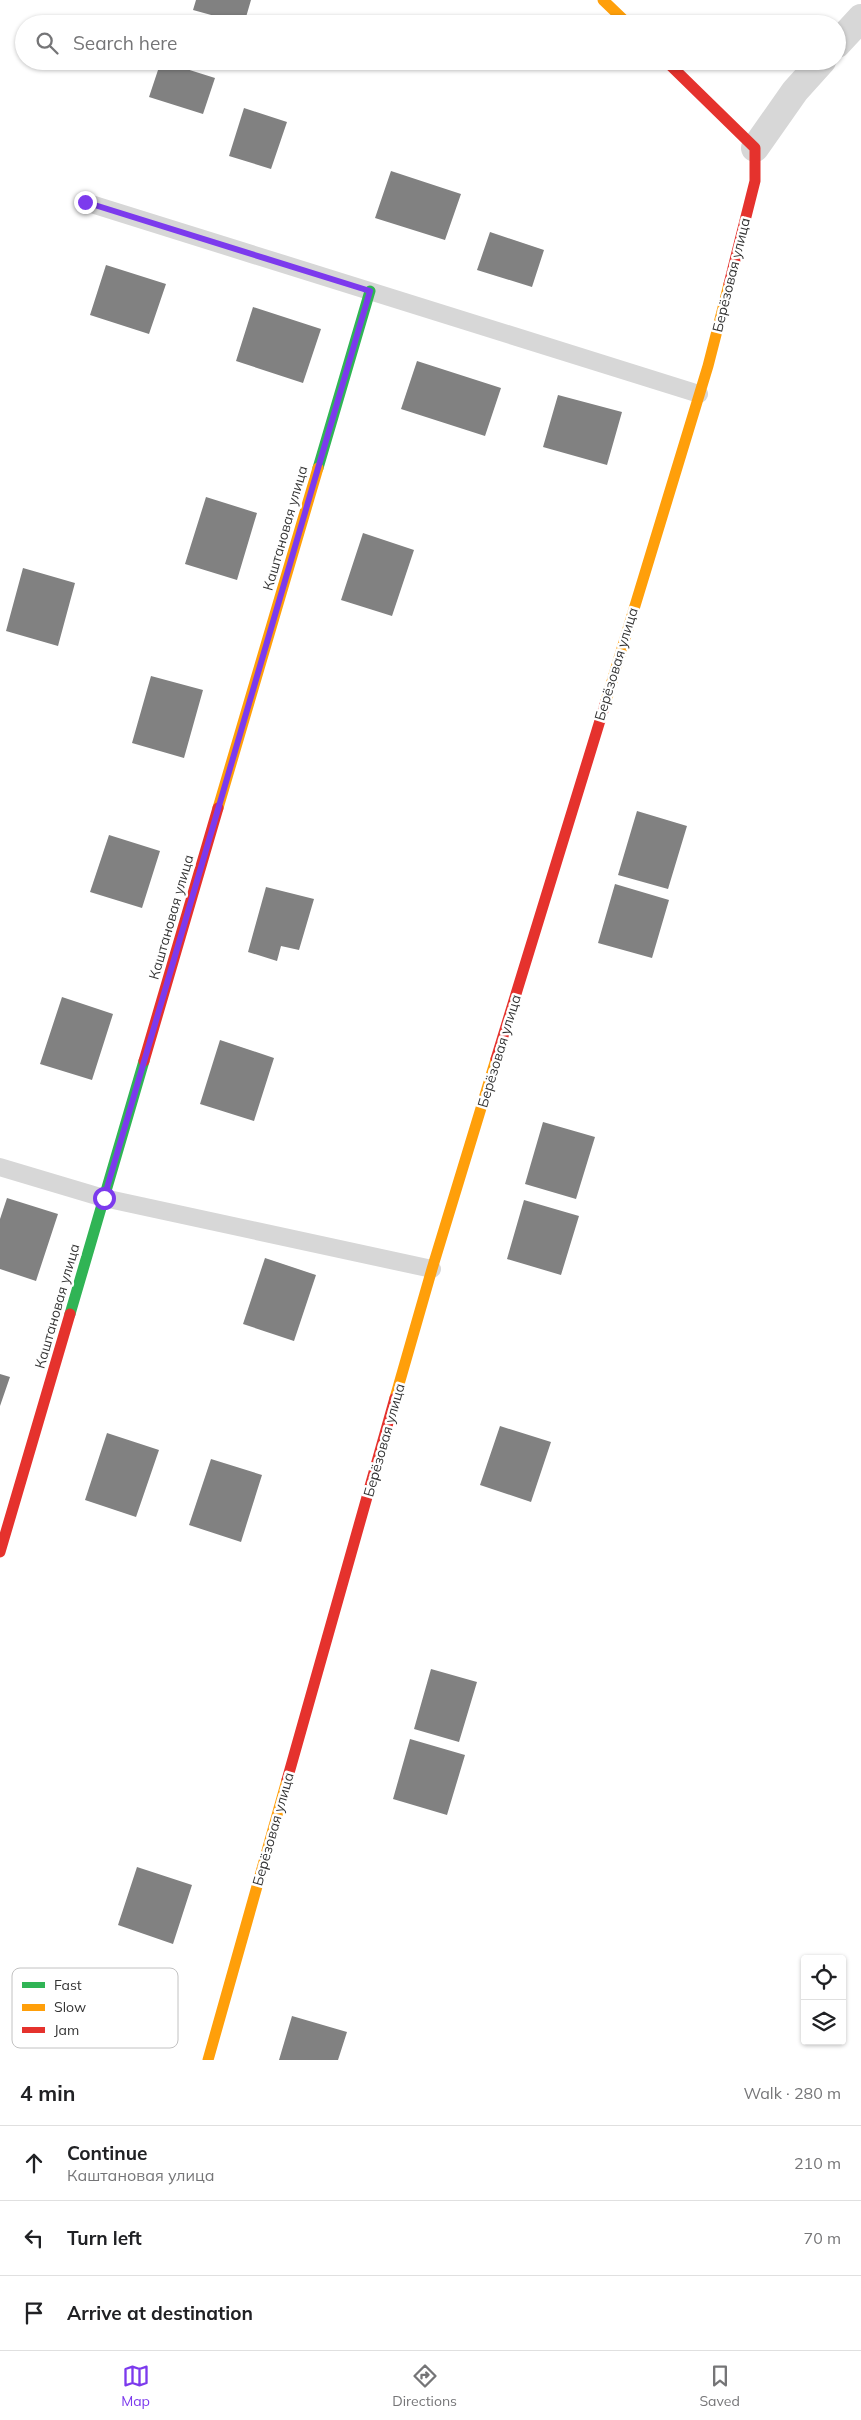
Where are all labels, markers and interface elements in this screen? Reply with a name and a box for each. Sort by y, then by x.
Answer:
search box [15,15,846,70]
icon: search [33,29,61,57]
text: Search here [73,31,177,55]
route end [74,191,97,214]
street label: Берёзовая улица [708,216,754,334]
street label: Каштановая улица [259,463,311,593]
street label: Берёзовая улица [590,605,642,723]
street label: Каштановая улица [145,852,197,982]
street label: Берёзовая улица [473,992,525,1110]
route start [93,1187,116,1210]
street label: Каштановая улица [31,1241,83,1371]
street label: Берёзовая улица [359,1381,409,1499]
street label: Берёзовая улица [248,1770,298,1888]
map controls [801,1955,846,2045]
button: locate [801,1955,846,2000]
legend [12,1968,178,2048]
text: Fast [54,1976,82,1994]
text: Slow [54,1998,86,2016]
button: layers [801,2000,846,2045]
text: Jam [54,2021,79,2039]
text: 4 min [20,2080,75,2106]
text: Walk · 280 m [743,2083,841,2103]
text: Continue [67,2141,147,2165]
icon: ahead [20,2149,48,2177]
text: 210 m [794,2153,841,2173]
text: Каштановая улица [67,2165,215,2185]
icon: left [20,2224,48,2252]
text: Turn left [67,2226,142,2250]
text: 70 m [804,2228,841,2248]
icon: arrive [20,2299,48,2327]
text: Arrive at destination [67,2301,253,2325]
tab: Map [121,2362,150,2410]
tab: Directions [392,2362,457,2410]
tab: Saved [699,2362,740,2410]

